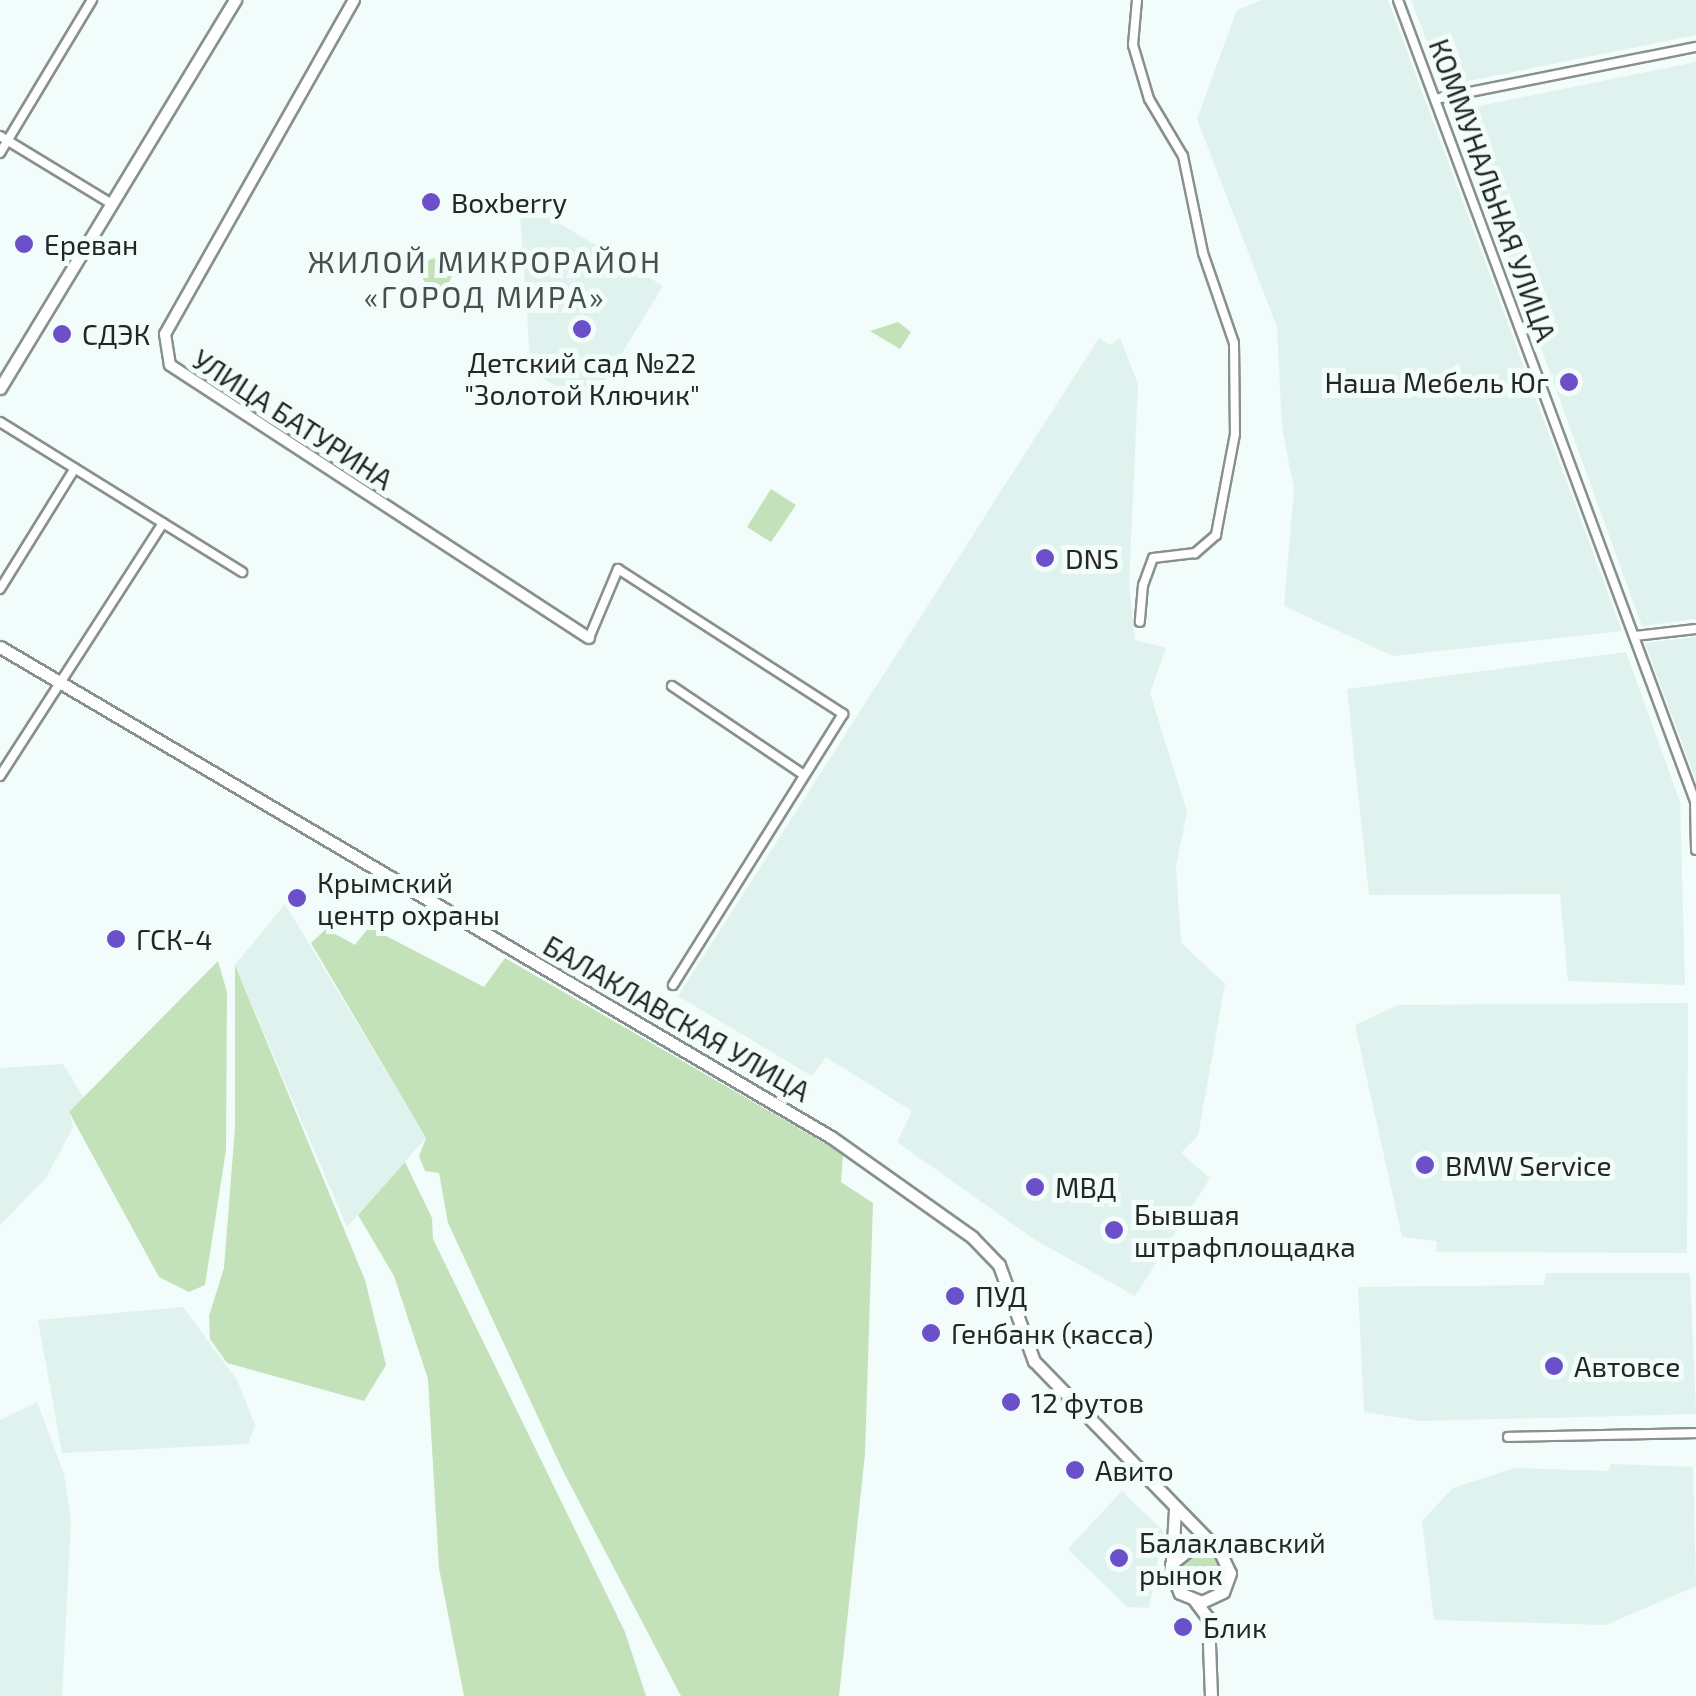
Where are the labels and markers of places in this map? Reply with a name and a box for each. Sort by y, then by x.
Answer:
place label: Boxberry [451,185,567,219]
marker: Boxberry [420,191,442,213]
place label: Ереван [44,227,138,261]
marker: Ереван [13,233,35,255]
place label: СДЭК [82,317,150,351]
marker: Детский сад №22 "Золотой Ключик" [571,318,593,340]
marker: СДЭК [51,323,73,345]
place label: Детский сад №22 "Золотой Ключик" [464,345,700,411]
place label: Наша Мебель Юг [1324,365,1549,399]
marker: Наша Мебель Юг [1558,371,1580,393]
place label: DNS [1065,541,1119,575]
marker: DNS [1034,547,1056,569]
place label: Крымский центр охраны [317,865,500,931]
marker: Крымский центр охраны [286,887,308,909]
place label: ГСК-4 [136,922,212,956]
marker: ГСК-4 [105,928,127,950]
place label: BMW Service [1445,1148,1612,1182]
marker: BMW Service [1414,1154,1436,1176]
place label: МВД [1055,1170,1116,1204]
marker: МВД [1024,1176,1046,1198]
place label: Бывшая штрафплощадка [1134,1197,1356,1263]
marker: Бывшая штрафплощадка [1103,1219,1125,1241]
place label: ПУД [975,1279,1027,1313]
marker: ПУД [944,1285,966,1307]
place label: Генбанк (касса) [951,1316,1154,1350]
marker: Генбанк (касса) [920,1322,942,1344]
place label: Автовсе [1574,1349,1680,1383]
marker: Автовсе [1543,1355,1565,1377]
place label: 12 футов [1031,1385,1144,1419]
marker: 12 футов [1000,1391,1022,1413]
place label: Авито [1095,1453,1174,1487]
marker: Авито [1064,1459,1086,1481]
place label: Балаклавский рынок [1139,1525,1326,1591]
marker: Балаклавский рынок [1108,1547,1130,1569]
place label: Блик [1203,1610,1267,1644]
marker: Блик [1172,1616,1194,1638]

